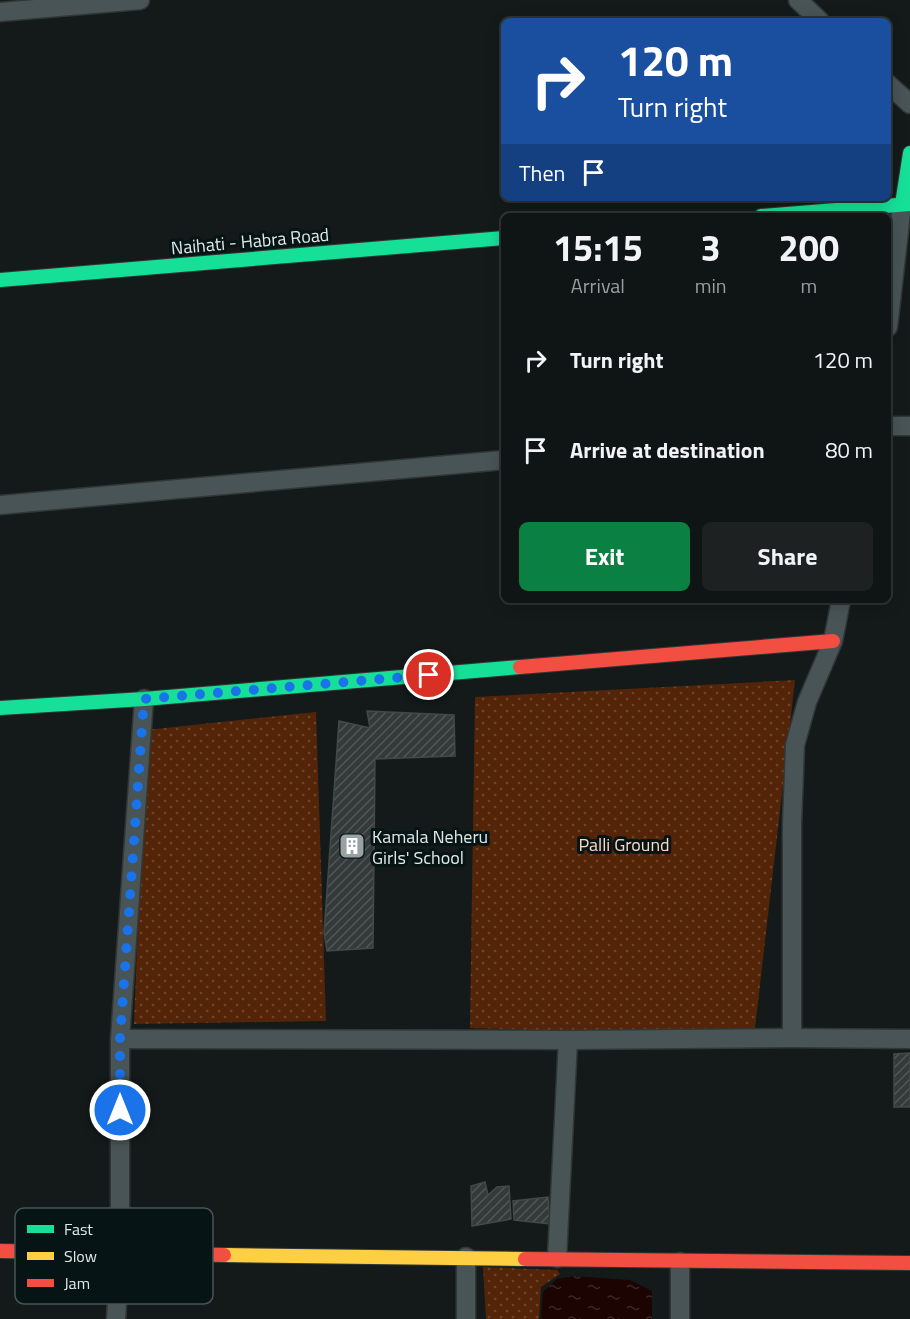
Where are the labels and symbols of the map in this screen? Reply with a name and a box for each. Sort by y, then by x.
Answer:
street label: Naihati - Habra Road [170,221,330,261]
pin [403,649,454,700]
place label: Kamala Neheru Girls' School [372,823,488,871]
building icon: Kamala Neheru Girls' School [337,831,367,861]
park label: Palli Ground [578,831,670,858]
position arrow [88,1078,152,1142]
legend [15,1208,213,1304]
text: Fast [64,1217,93,1241]
text: Slow [64,1244,97,1268]
text: Jam [64,1271,90,1295]

